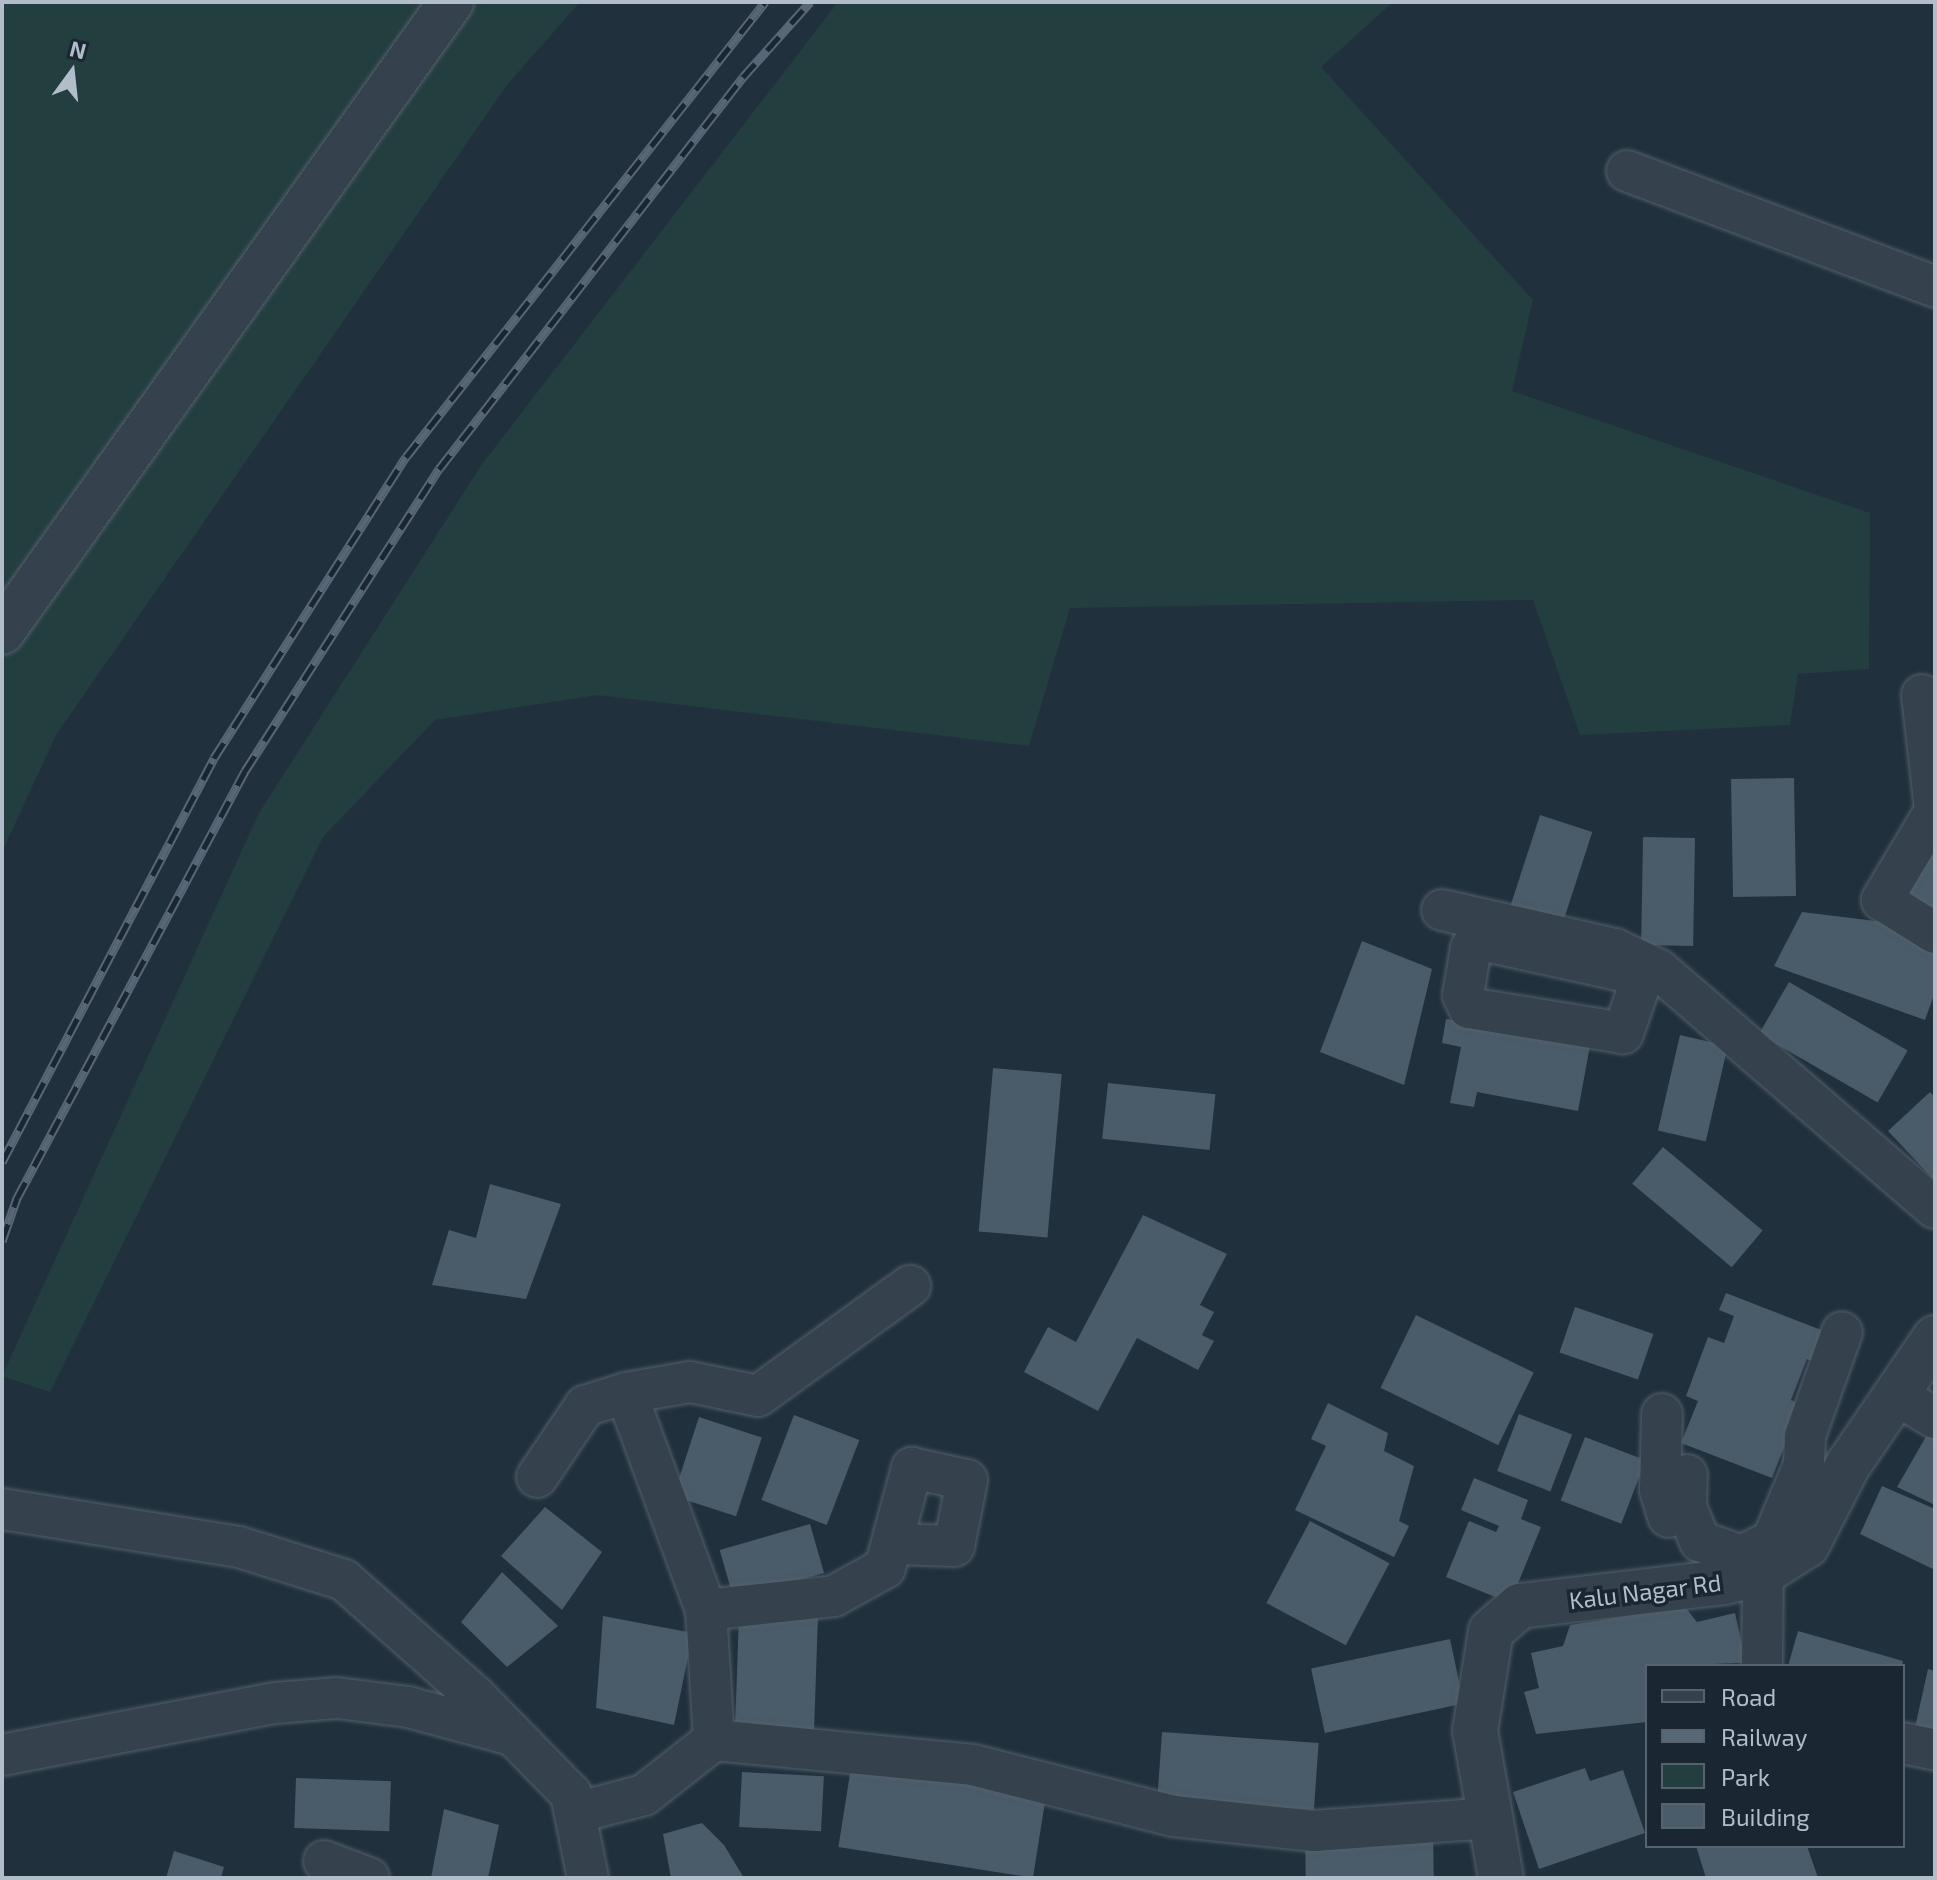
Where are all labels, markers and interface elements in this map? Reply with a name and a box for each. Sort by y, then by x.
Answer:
north arrow [32,32,112,112]
text: N [67,34,89,63]
street label: Kalu Nagar Rd [1567,1567,1723,1615]
legend [1645,1664,1905,1848]
text: Road [1721,1682,1776,1711]
text: Railway [1721,1722,1807,1751]
text: Park [1721,1762,1770,1791]
text: Building [1721,1802,1810,1831]

